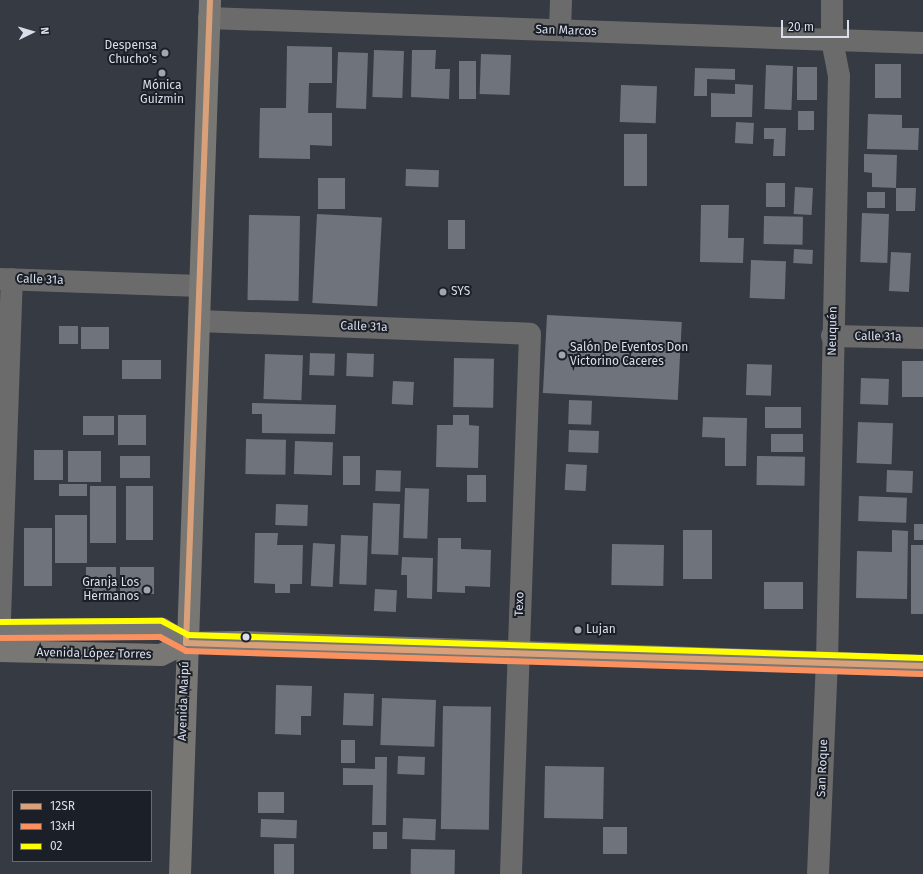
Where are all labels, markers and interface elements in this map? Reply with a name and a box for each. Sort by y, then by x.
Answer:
north arrow [12,12,52,52]
scale bar [783,12,851,38]
text: 20 m [788,20,814,34]
street label: San Marcos [535,23,597,39]
text: N [38,27,51,35]
place label: Despensa Chucho's [104,39,157,67]
marker: Despensa Chucho's [160,48,170,58]
marker: Mónica Guizmin [157,68,167,78]
place label: Mónica Guizmin [140,79,184,107]
street label: Calle 31a [16,272,64,288]
place label: SYS [451,285,470,299]
marker: SYS [438,287,448,297]
street label: Neuquén [825,306,841,356]
street label: Calle 31a [340,319,388,335]
street label: Calle 31a [854,329,902,345]
place label: Salón De Eventos Don Victorino Caceres [570,341,688,369]
marker: Salón De Eventos Don Victorino Caceres [557,350,567,360]
place label: Granja Los Hermanos [82,576,139,604]
marker: Granja Los Hermanos [142,585,152,595]
street label: Texo [512,591,528,617]
place label: Lujan [586,623,616,637]
marker: Lujan [573,625,583,635]
unlabelled marker [241,632,251,642]
street label: Avenida López Torres [36,646,152,662]
street label: Avenida Maipú [175,661,193,741]
street label: San Roque [815,739,831,797]
legend [12,790,152,862]
text: 12SR [50,799,75,813]
text: 13xH [50,819,75,833]
text: 02 [50,839,63,853]

